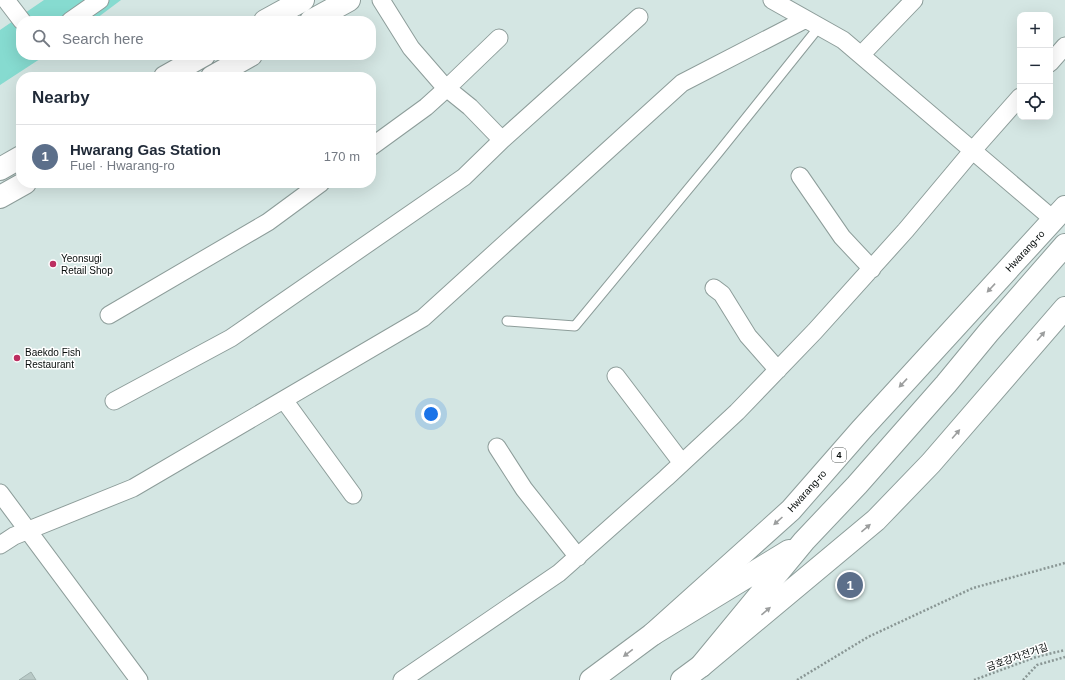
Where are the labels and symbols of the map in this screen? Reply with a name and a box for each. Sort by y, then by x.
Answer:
street label: Hwarang-ro [1003,228,1047,274]
place label: Yeonsugi Retail Shop [61,253,113,276]
marker: Yeonsugi Retail Shop [48,259,58,269]
one-way arrow [987,283,996,293]
one-way arrow [1036,330,1045,341]
place label: Baekdo Fish Restaurant [25,347,81,370]
marker: Baekdo Fish Restaurant [12,353,22,363]
one-way arrow [899,379,908,388]
your location [421,404,441,424]
one-way arrow [951,428,960,439]
road number: 4 [832,448,846,462]
street label: Hwarang-ro [785,468,829,514]
one-way arrow [773,516,783,526]
one-way arrow [861,524,872,533]
pin: 1 [837,570,863,600]
one-way arrow [761,607,772,616]
street label: 금호강자전거길 [985,641,1049,673]
one-way arrow [623,649,633,657]

